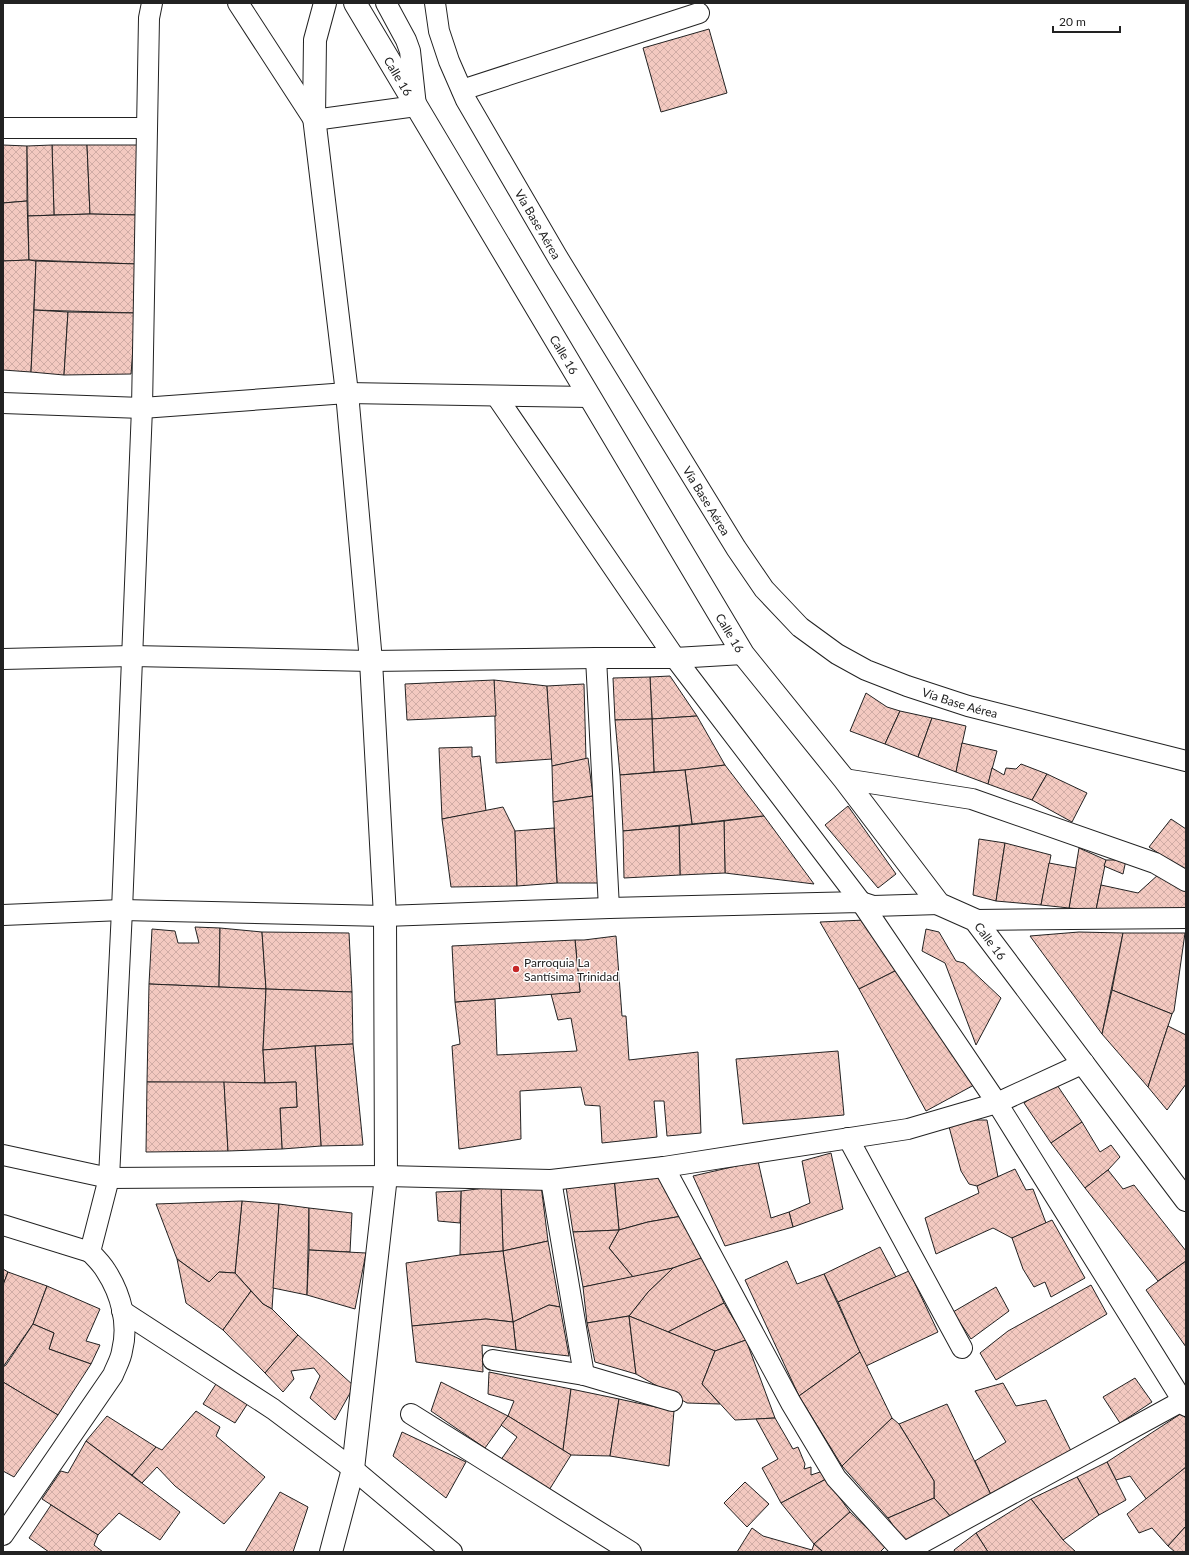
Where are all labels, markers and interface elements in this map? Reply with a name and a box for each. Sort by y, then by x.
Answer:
scale bar [1053,8,1120,34]
text: 20 m [1059,14,1086,29]
street label: Calle 16 [381,54,416,98]
street label: Vía Base Aérea [512,186,564,262]
street label: Calle 16 [547,332,582,377]
street label: Vía Base Aérea [680,463,734,538]
street label: Calle 16 [713,610,748,655]
street label: Vía Base Aérea [920,684,999,721]
street label: Calle 16 [972,919,1010,963]
place label: Parroquia La Santísima Trinidad [524,955,619,984]
marker: Parroquia La Santísima Trinidad [511,964,521,974]

